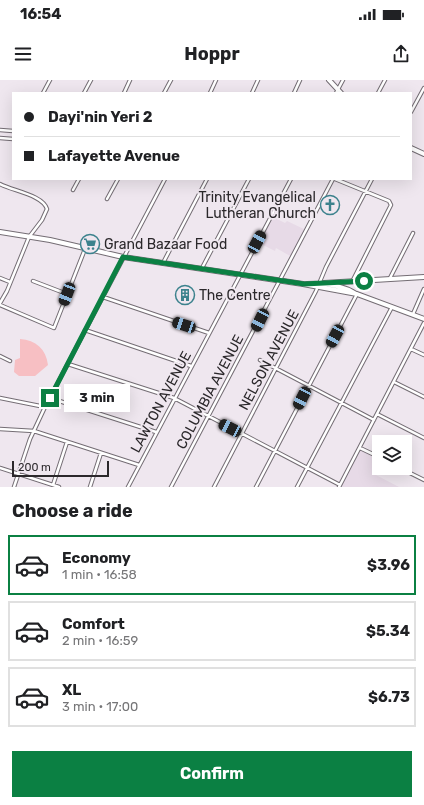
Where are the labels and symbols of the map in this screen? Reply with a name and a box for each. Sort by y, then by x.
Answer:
place label: Trinity Evangelical Lutheran Church [198,189,316,222]
church icon: Trinity Evangelical Lutheran Church [319,194,341,216]
car [246,229,268,255]
supermarket icon: Grand Bazaar Food [79,233,101,255]
place label: Grand Bazaar Food [104,236,227,253]
route start [355,272,373,290]
car [57,281,77,307]
building icon: The Centre [174,284,196,306]
place label: The Centre [199,287,271,304]
street label: NELSON AVENUE [235,307,303,413]
car [249,307,271,333]
car [171,316,197,334]
car [324,323,346,349]
street label: COLUMBIA AVENUE [173,332,247,452]
street label: LAWTON AVENUE [127,348,195,456]
callout: 3 min [64,384,130,412]
car [291,385,313,411]
route end [41,389,59,407]
car [217,417,243,439]
scale bar [12,459,109,478]

